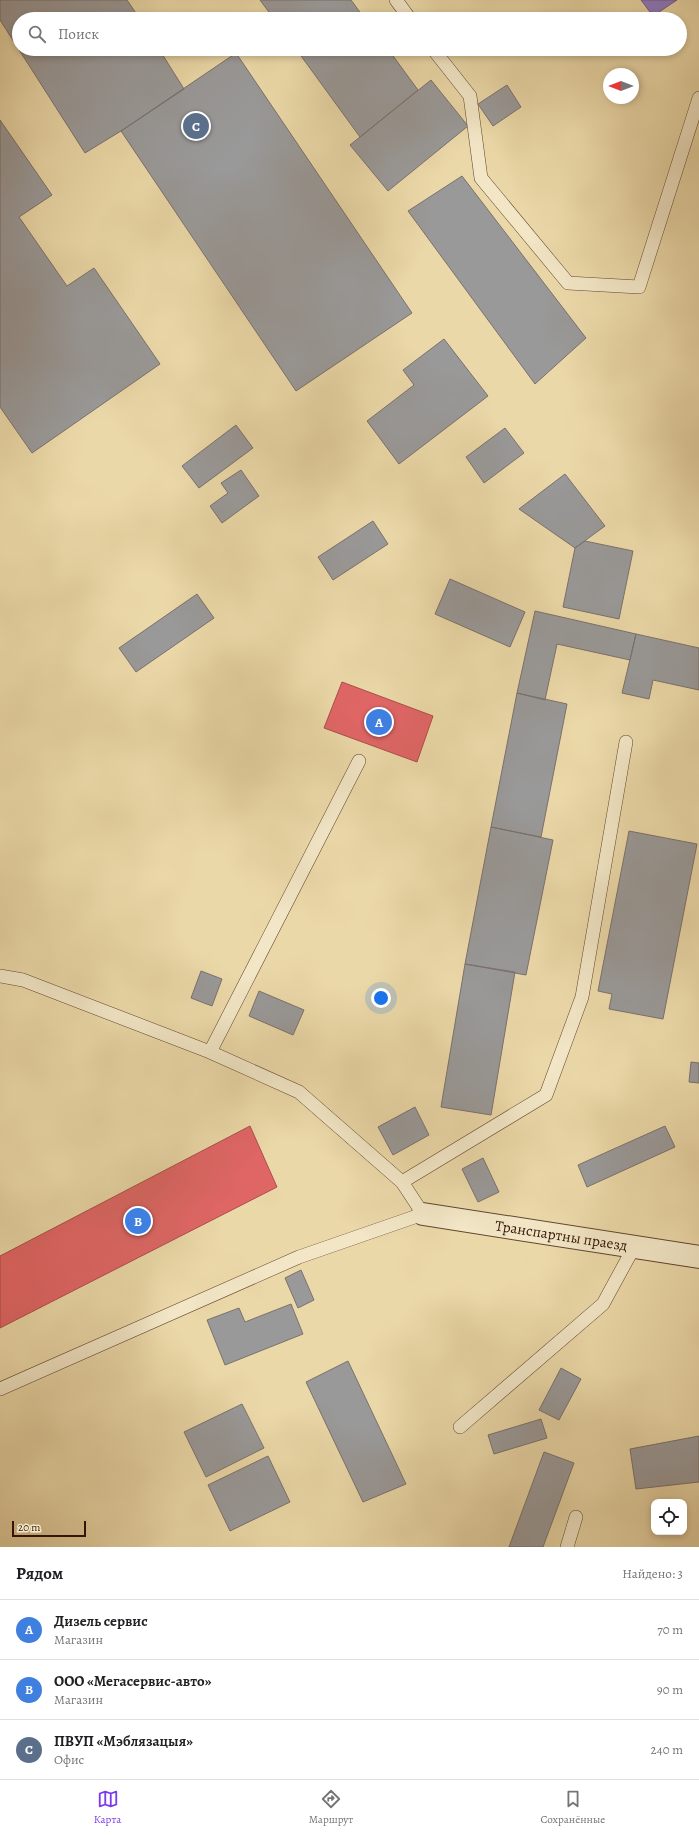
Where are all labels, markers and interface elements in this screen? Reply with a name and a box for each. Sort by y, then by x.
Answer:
search box [12,12,687,56]
icon: search [26,23,48,45]
text: Поиск [58,24,99,44]
north arrow [603,68,639,104]
pin: C [183,111,209,141]
pin: A [366,707,392,737]
your location [371,988,391,1008]
pin: B [125,1206,151,1236]
street label: Транспартны праезд [494,1215,629,1256]
map controls [651,1499,687,1535]
button: locate [651,1499,687,1535]
scale bar [12,1519,86,1538]
text: 20 m [18,1520,40,1535]
text: Рядом [16,1562,63,1585]
text: Найдено: 3 [622,1565,683,1582]
text: Дизель сервис [54,1611,148,1631]
text: A [25,1621,33,1638]
text: 70 m [657,1621,683,1638]
text: Магазин [54,1631,103,1648]
text: ООО «Мегасервис-авто» [54,1671,211,1691]
text: B [25,1681,33,1698]
text: 90 m [657,1681,683,1698]
text: Магазин [54,1691,103,1708]
text: ПВУП «Мэблязацыя» [54,1731,193,1751]
text: C [25,1741,33,1758]
text: 240 m [651,1741,683,1758]
text: Офис [54,1751,84,1768]
tab: Карта [94,1788,121,1827]
tab: Маршрут [309,1788,353,1827]
tab: Сохранённые [540,1788,605,1827]

